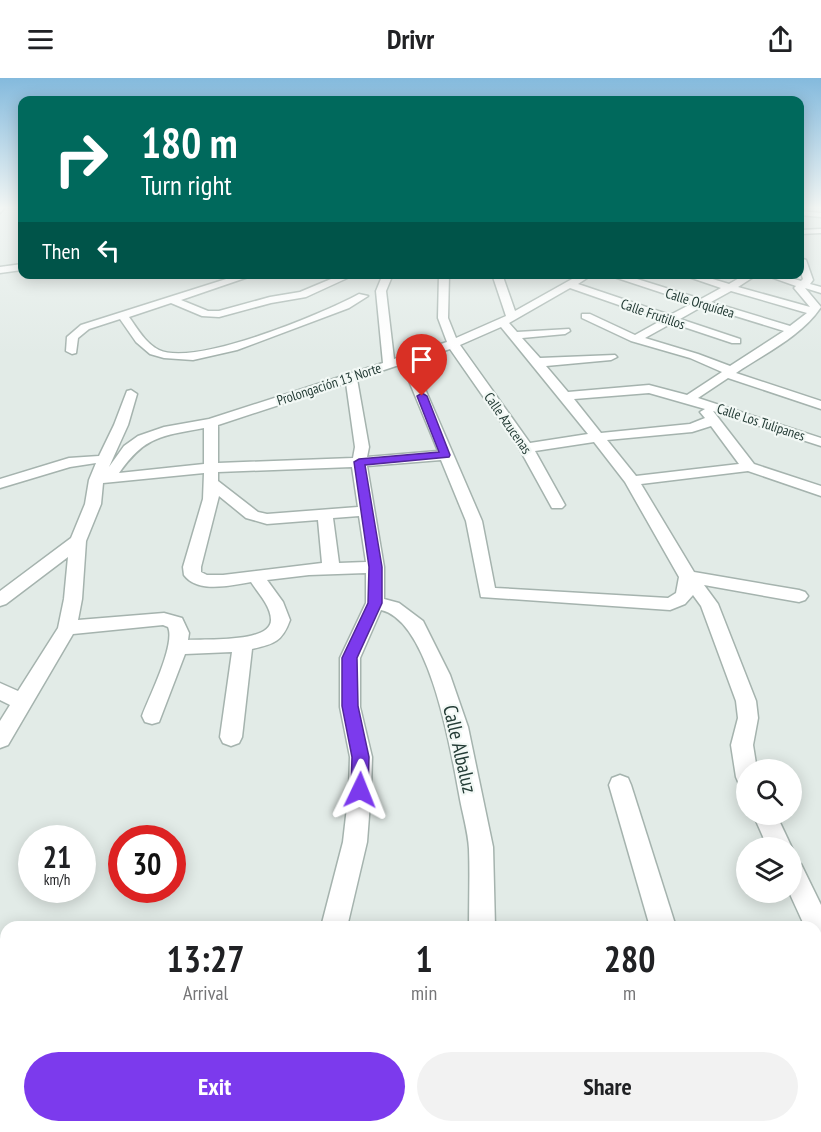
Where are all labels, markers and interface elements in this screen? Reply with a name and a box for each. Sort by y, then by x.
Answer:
text: Drivr [387,22,434,56]
icon: menu [24,23,57,56]
icon: share [764,23,797,56]
text: 180 m [141,115,238,170]
icon: right [42,120,120,198]
text: Turn right [141,168,232,202]
icon: left [92,234,125,267]
text: Then [42,237,80,265]
street label: Calle Orquídea [663,284,737,322]
street label: Calle Frutillos [618,295,688,334]
pin [396,334,447,396]
icon: arrive [405,343,438,376]
street label: Prolongación 13 Norte [274,359,384,409]
street label: Calle Azucenas [480,389,536,458]
street label: Calle Los Tulipanes [715,399,808,445]
street label: Calle Albaluz [437,702,483,796]
position arrow [328,758,392,822]
map controls [736,759,802,903]
button: search [736,759,802,825]
speed limit sign: 30 [108,825,186,903]
text: 21 [43,837,71,876]
button: layers [736,837,802,903]
text: km/h [44,870,70,889]
text: 13:27 [167,935,244,982]
text: 1 [415,935,433,982]
text: 280 [604,935,655,982]
text: Arrival [183,980,228,1006]
text: min [411,980,437,1006]
text: m [623,980,636,1006]
button: Exit [24,1052,405,1121]
button: Share [417,1052,798,1121]

